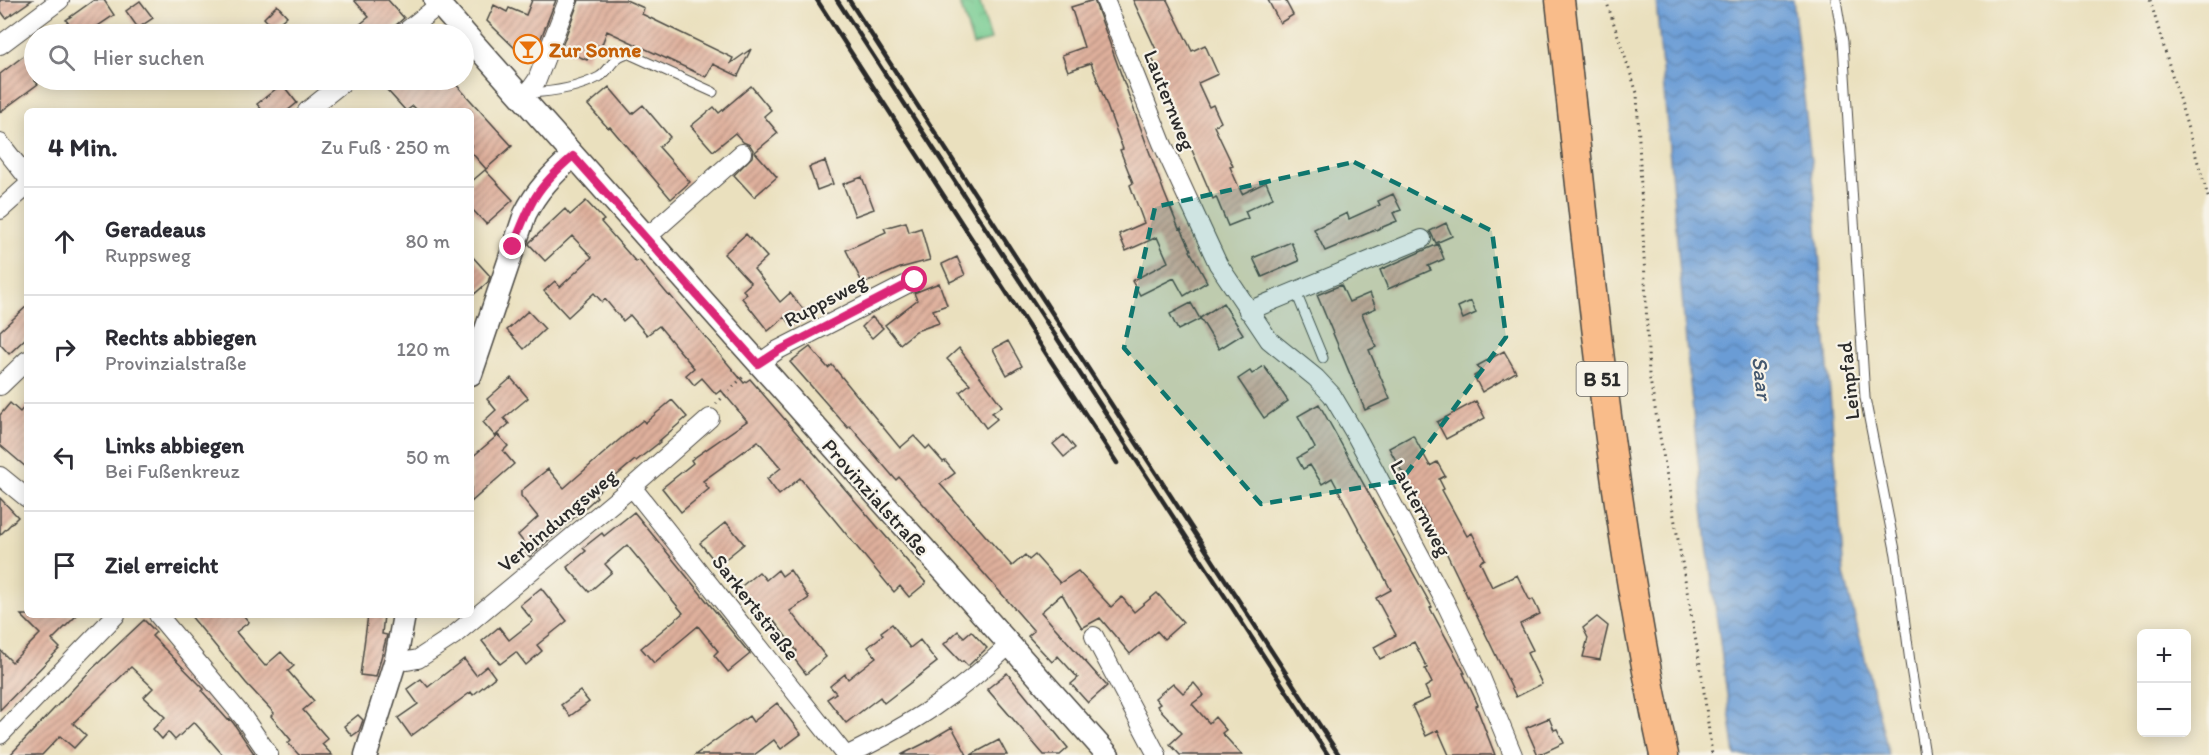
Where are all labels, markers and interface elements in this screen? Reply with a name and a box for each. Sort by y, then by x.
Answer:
search box [24,24,474,90]
bar icon: Zur Sonne [512,33,544,65]
place label: Zur Sonne [549,37,641,62]
icon: search [45,41,78,74]
text: Hier suchen [93,44,204,71]
street label: Lauternweg [1139,46,1202,154]
text: 4 Min. [48,131,118,163]
text: Zu Fuß · 250 m [321,135,450,159]
text: Geradeaus [105,216,206,243]
icon: ahead [48,225,81,258]
text: 80 m [405,229,450,253]
route end [499,233,525,259]
text: Ruppsweg [105,243,191,267]
route start [901,266,927,292]
street label: Ruppsweg [779,268,871,332]
text: Rechts abbiegen [105,324,257,351]
icon: right [48,333,81,366]
text: 120 m [397,337,450,361]
street label: Leinpfad [1831,340,1865,421]
text: Provinzialstraße [105,351,247,375]
water label: Saar [1746,355,1778,403]
road number: B 51 [1576,362,1628,396]
text: Links abbiegen [105,432,244,459]
street label: Provinzialstraße [817,433,935,561]
icon: left [48,441,81,474]
text: 50 m [406,445,450,469]
street label: Lauternweg [1385,455,1457,561]
text: Bei Fußenkreuz [105,459,240,483]
street label: Verbindungsweg [492,463,622,577]
icon: arrive [48,549,81,582]
street label: Sarkertstraße [707,549,805,665]
text: Ziel erreicht [105,552,218,579]
map controls [2137,629,2191,737]
button: + [2137,629,2191,683]
button: − [2137,683,2191,737]

